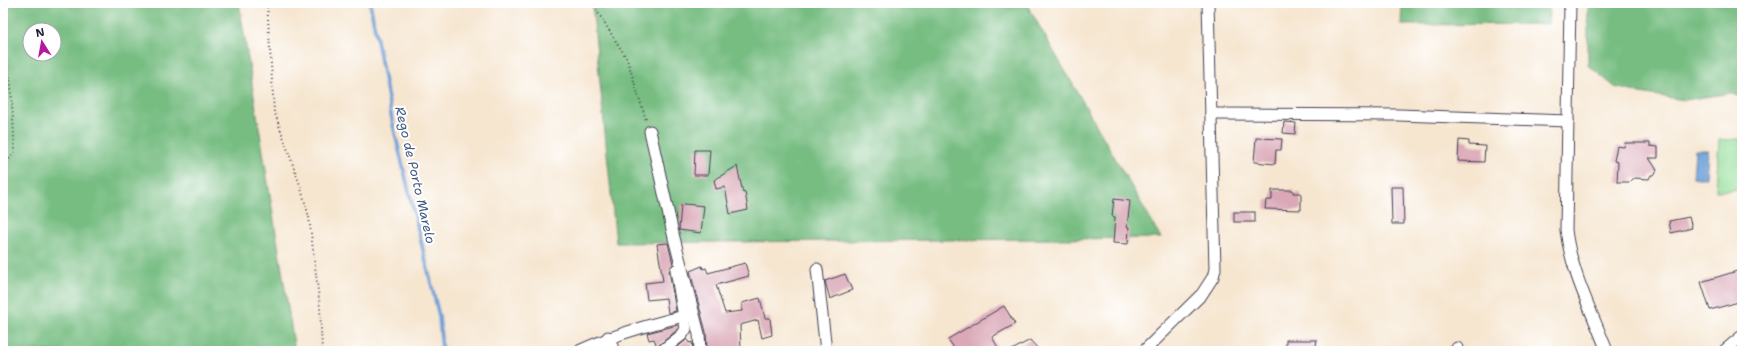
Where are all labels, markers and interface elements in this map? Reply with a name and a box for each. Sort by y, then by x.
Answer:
north arrow [22,22,62,62]
text: N [34,24,46,41]
water label: Rego de Porto Marelo [391,105,440,245]

